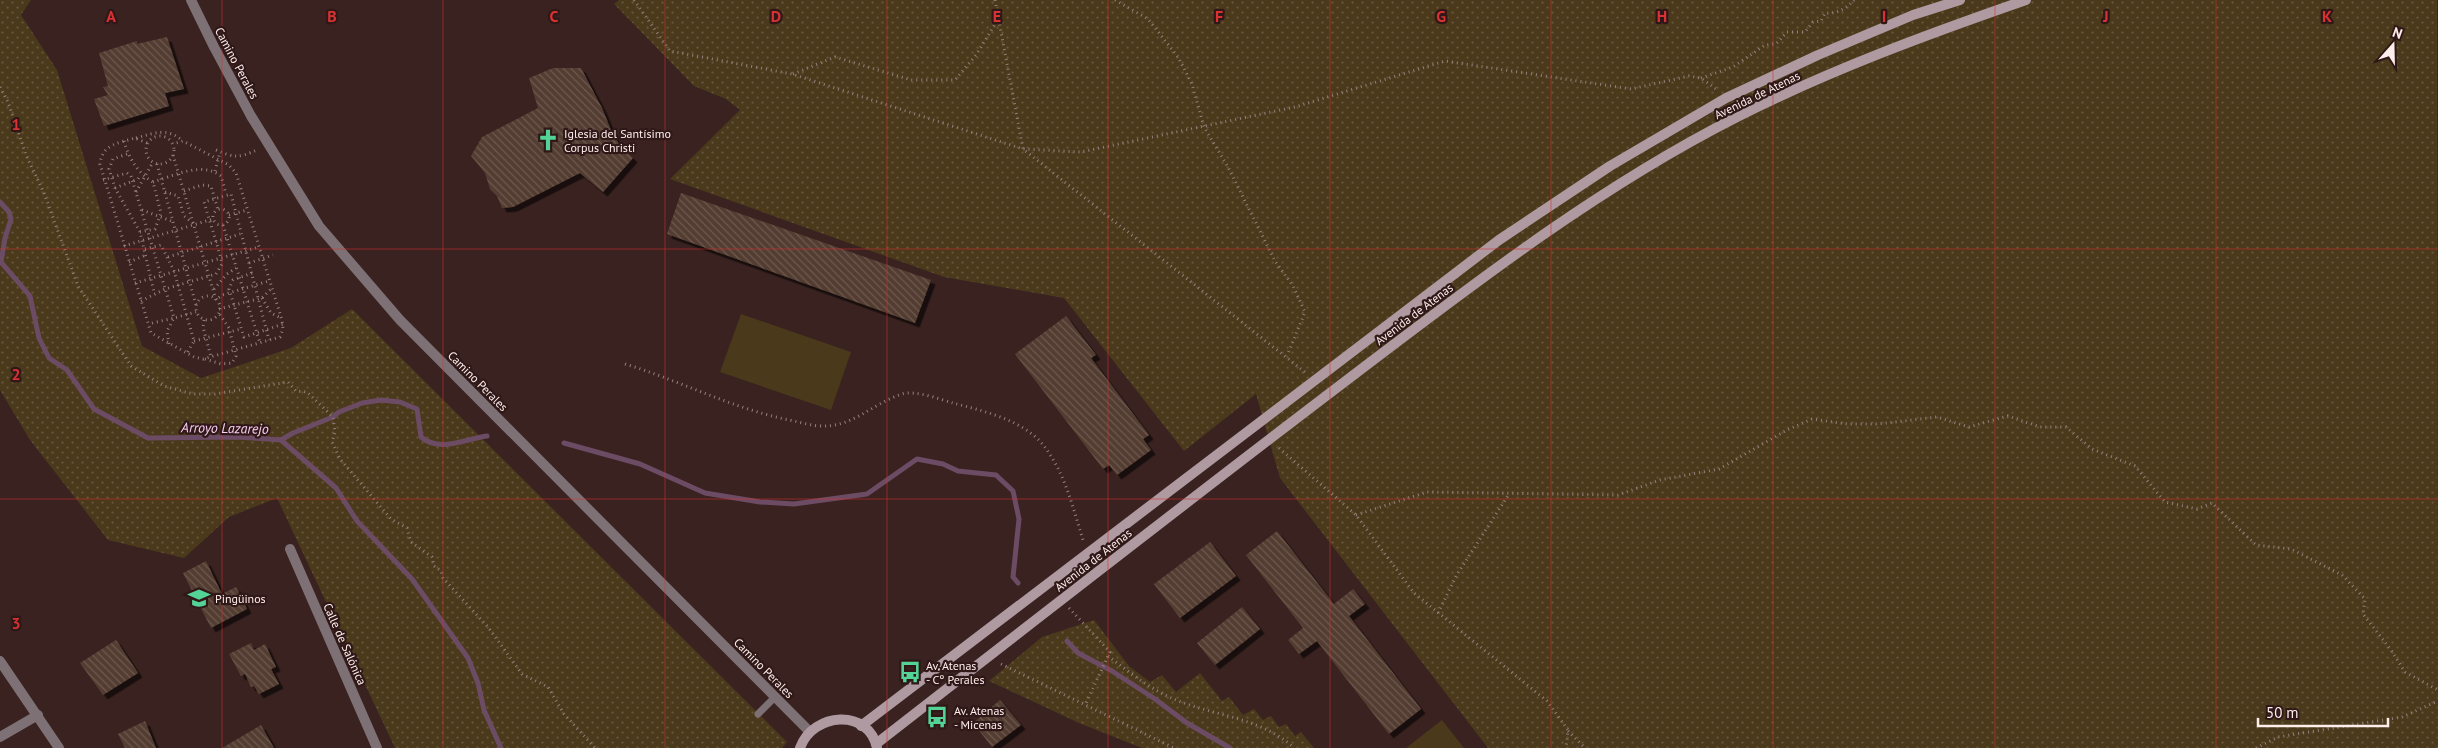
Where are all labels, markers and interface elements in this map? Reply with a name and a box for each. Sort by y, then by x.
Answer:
text: A [106,6,116,26]
text: B [327,6,337,26]
text: C [550,6,559,26]
text: D [771,6,781,26]
text: E [993,6,1001,26]
text: F [1215,6,1223,26]
text: G [1436,6,1446,26]
text: H [1657,6,1667,26]
text: I [1882,6,1886,26]
text: J [2102,6,2109,26]
text: K [2322,6,2332,26]
north arrow [2368,20,2418,70]
text: N [2390,23,2405,43]
street label: Camino Perales [212,25,262,101]
street label: Avenida de Atenas [1712,68,1802,122]
text: 1 [11,114,21,134]
place label: Iglesia del Santísimo Corpus Christi [564,126,671,155]
church icon: Iglesia del Santísimo Corpus Christi [535,127,561,153]
street label: Avenida de Atenas [1372,280,1456,348]
street label: Camino Perales [445,348,511,414]
text: 2 [11,364,21,384]
water label: Arroyo Lazarejo [180,418,269,438]
street label: Avenida de Atenas [1052,525,1134,595]
school or university icon: Pingüinos [186,585,212,611]
place label: Pingüinos [215,591,266,606]
street label: Calle de Salónica [320,601,370,687]
text: 3 [11,613,21,633]
street label: Camino Perales [731,635,797,701]
place label: Av. Atenas - Cº Perales [926,658,984,687]
bus stop icon: Av. Atenas - Cº Perales [897,659,923,685]
scale bar [2258,696,2388,728]
place label: Av. Atenas - Micenas [954,703,1004,732]
text: 50 m [2266,703,2299,722]
bus stop icon: Av. Atenas - Micenas [924,704,950,730]

